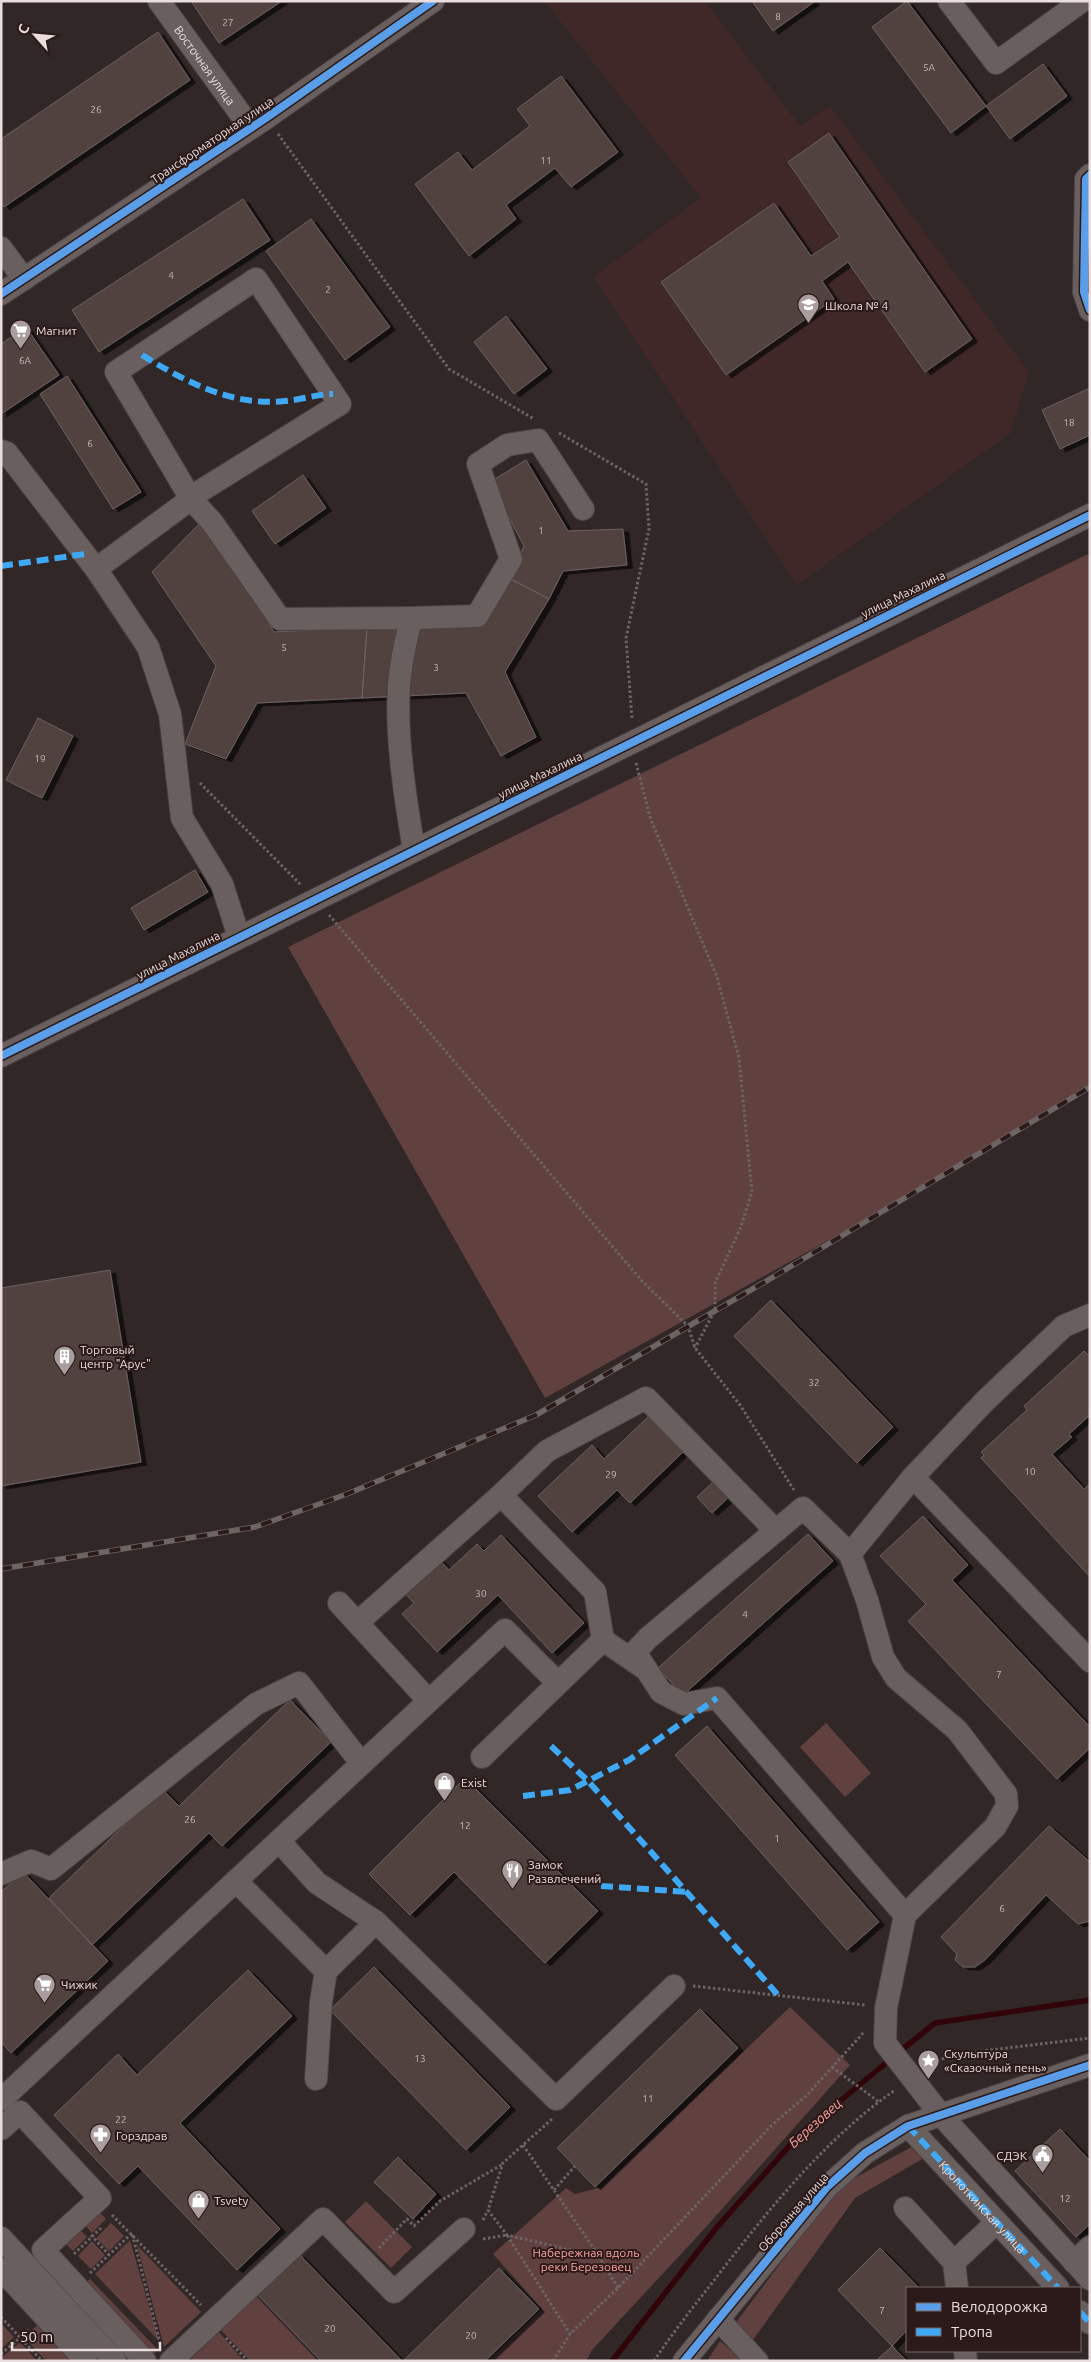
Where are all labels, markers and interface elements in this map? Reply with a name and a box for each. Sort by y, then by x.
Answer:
north arrow [10,10,60,60]
house number: 8 [775,11,781,22]
house number: 27 [222,17,234,28]
text: С [14,21,33,37]
street label: Восточная улица [172,23,238,107]
house number: 5А [923,62,936,73]
street label: Трансформаторная улица [148,94,276,186]
house number: 26 [90,104,102,115]
house number: 11 [540,155,552,166]
house number: 4 [168,270,174,281]
house number: 2 [325,284,331,295]
school or university icon: Школа № 4 [797,293,821,324]
place label: Школа № 4 [825,299,889,312]
supermarket icon: Магнит [8,318,32,349]
place label: Магнит [36,324,78,337]
house number: 6А [19,355,32,366]
house number: 18 [1063,417,1075,428]
house number: 6 [87,438,93,449]
house number: 1 [538,525,544,536]
street label: улица Махалина [859,568,947,620]
house number: 5 [281,642,287,653]
house number: 3 [433,662,439,673]
street label: улица Махалина [496,749,584,801]
house number: 19 [34,753,46,764]
street label: улица Махалина [134,928,222,982]
place label: Торговый центр "Арус" [80,1343,151,1370]
building icon: Торговый центр "Арус" [52,1344,76,1375]
house number: 32 [808,1377,820,1388]
house number: 10 [1024,1466,1036,1477]
house number: 29 [605,1469,617,1480]
house number: 30 [475,1588,487,1599]
house number: 4 [742,1609,748,1620]
house number: 7 [996,1669,1002,1680]
shop icon: Exist [433,1770,457,1801]
place label: Exist [461,1776,487,1789]
house number: 26 [184,1814,196,1825]
house number: 12 [459,1820,471,1831]
house number: 1 [774,1833,780,1844]
place label: Замок Развлечений [528,1858,601,1885]
restaurant icon: Замок Развлечений [500,1859,524,1890]
house number: 6 [999,1903,1005,1914]
supermarket icon: Чижик [33,1972,57,2003]
place label: Чижик [61,1978,98,1991]
place label: Скульптура «Сказочный пень» [944,2047,1047,2074]
place icon: Скульптура «Сказочный пень» [916,2048,940,2079]
house number: 13 [414,2053,426,2064]
house number: 11 [642,2093,654,2104]
water label: Березовец [785,2095,845,2151]
house number: 22 [115,2114,127,2125]
pharmacy icon: Горздрав [88,2123,112,2154]
place label: Горздрав [116,2129,167,2142]
public building icon: СДЭК [1031,2143,1055,2174]
place label: СДЭК [996,2149,1028,2162]
street label: Кропоткинская улица [937,2158,1029,2256]
street label: Оборонная улица [755,2170,831,2254]
shop icon: Tsvety [186,2188,210,2219]
house number: 12 [1059,2193,1071,2204]
place label: Tsvety [214,2194,249,2207]
park label: Набережная вдоль реки Березовец [532,2246,640,2273]
legend [906,2287,1081,2352]
text: Велодорожка [951,2298,1048,2315]
house number: 7 [879,2305,885,2316]
scale bar [12,2320,160,2352]
house number: 20 [324,2323,336,2334]
text: Тропа [951,2323,993,2340]
text: 50 m [20,2328,53,2345]
house number: 20 [465,2330,477,2341]

